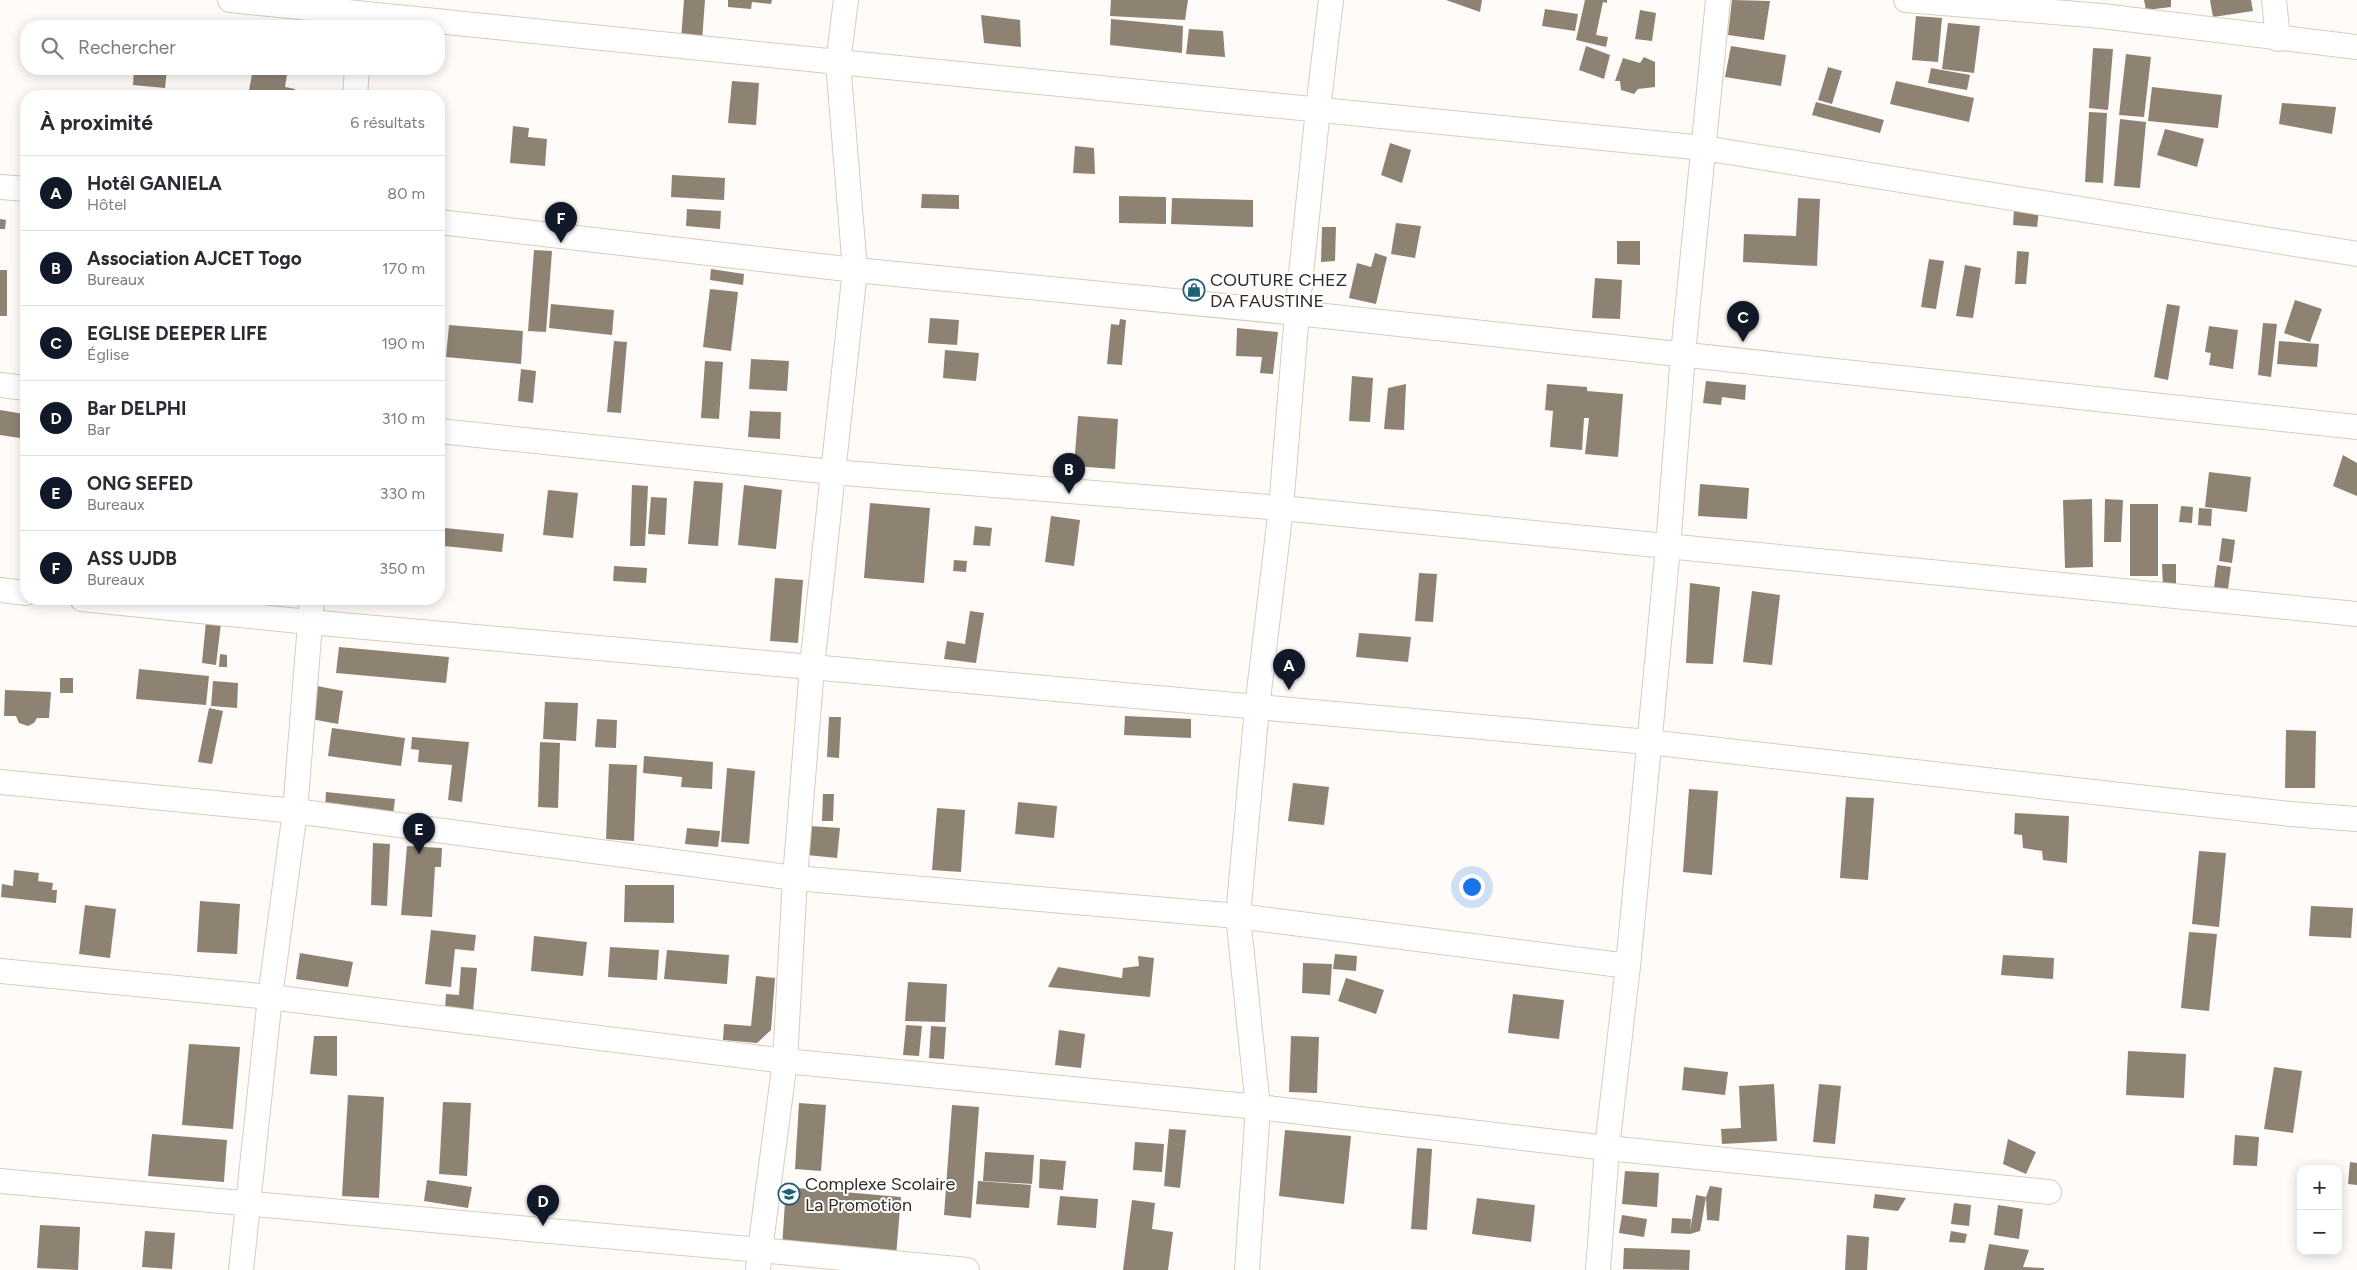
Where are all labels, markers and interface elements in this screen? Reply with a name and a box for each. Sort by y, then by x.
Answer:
search box [20,20,445,75]
icon: search [38,34,66,62]
text: Rechercher [78,36,176,59]
text: À proximité [40,110,153,135]
text: 6 résultats [350,113,425,132]
text: Hotêl GANIELA [87,172,222,195]
text: A [50,184,62,203]
text: 80 m [387,184,425,203]
text: Hôtel [87,195,127,214]
pin: F [545,202,577,243]
text: Association AJCET Togo [87,247,302,270]
text: B [51,259,61,278]
text: 170 m [382,259,425,278]
place label: COUTURE CHEZ DA FAUSTINE [1210,269,1347,312]
text: Bureaux [87,270,145,289]
shop icon: COUTURE CHEZ DA FAUSTINE [1182,278,1206,302]
pin: C [1727,301,1759,342]
text: EGLISE DEEPER LIFE [87,322,268,345]
text: C [50,334,62,353]
text: 190 m [382,334,425,353]
text: Église [87,345,129,364]
text: Bar DELPHI [87,397,186,420]
text: D [50,409,62,428]
text: 310 m [382,409,425,428]
text: Bar [87,420,110,439]
pin: B [1053,453,1085,494]
text: ONG SEFED [87,472,193,495]
text: E [51,484,61,503]
text: 330 m [380,484,425,503]
text: Bureaux [87,495,145,514]
text: ASS UJDB [87,547,177,570]
text: F [52,559,60,578]
text: 350 m [379,559,425,578]
text: Bureaux [87,570,145,589]
pin: A [1273,649,1305,690]
pin: E [403,813,435,854]
your location [1459,874,1485,900]
map controls [2297,1165,2342,1255]
button: + [2297,1165,2342,1210]
place label: Complexe Scolaire La Promotion [805,1173,955,1216]
school or university icon: Complexe Scolaire La Promotion [777,1182,801,1206]
pin: D [527,1185,559,1226]
button: − [2297,1210,2342,1255]

